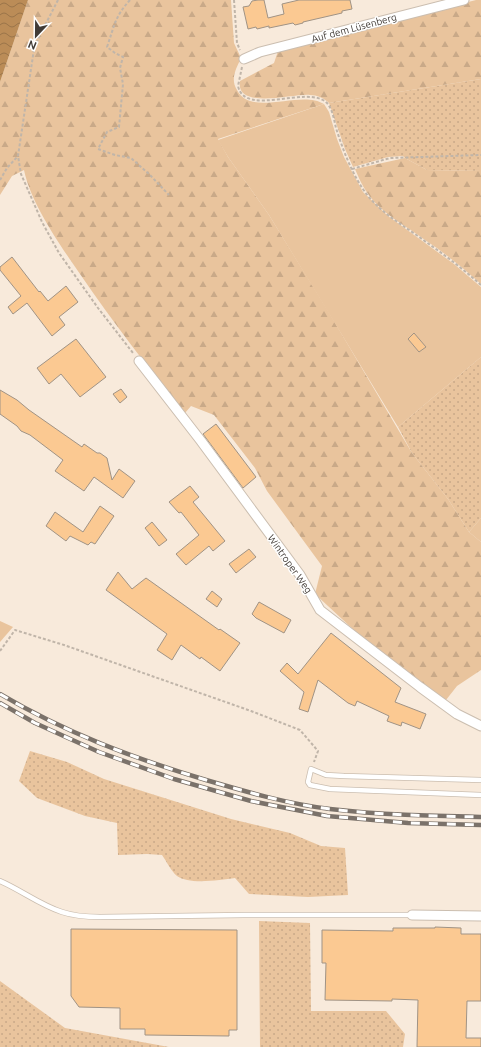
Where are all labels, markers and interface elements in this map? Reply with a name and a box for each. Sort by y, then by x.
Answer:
street label: Auf dem Lüsenberg [310,11,398,45]
north arrow [16,16,56,56]
text: N [26,38,38,52]
street label: Wintroper Weg [266,533,314,595]

